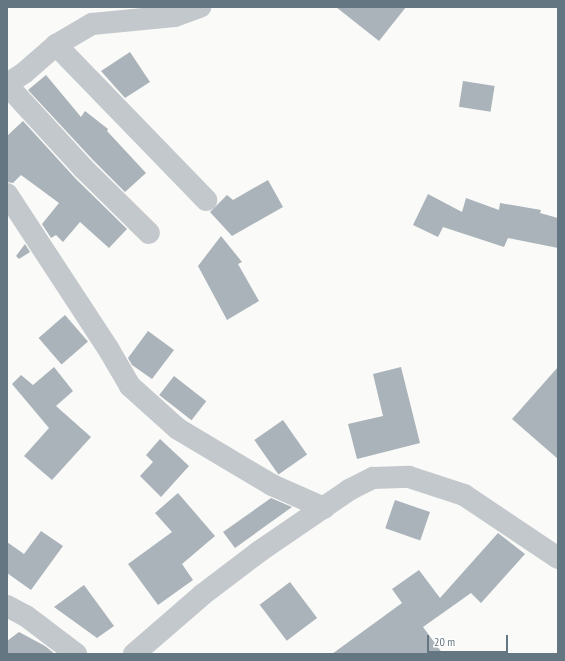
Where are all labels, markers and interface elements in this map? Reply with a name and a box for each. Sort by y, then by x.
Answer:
scale bar [429,627,510,653]
text: 20 m [434,634,455,649]

